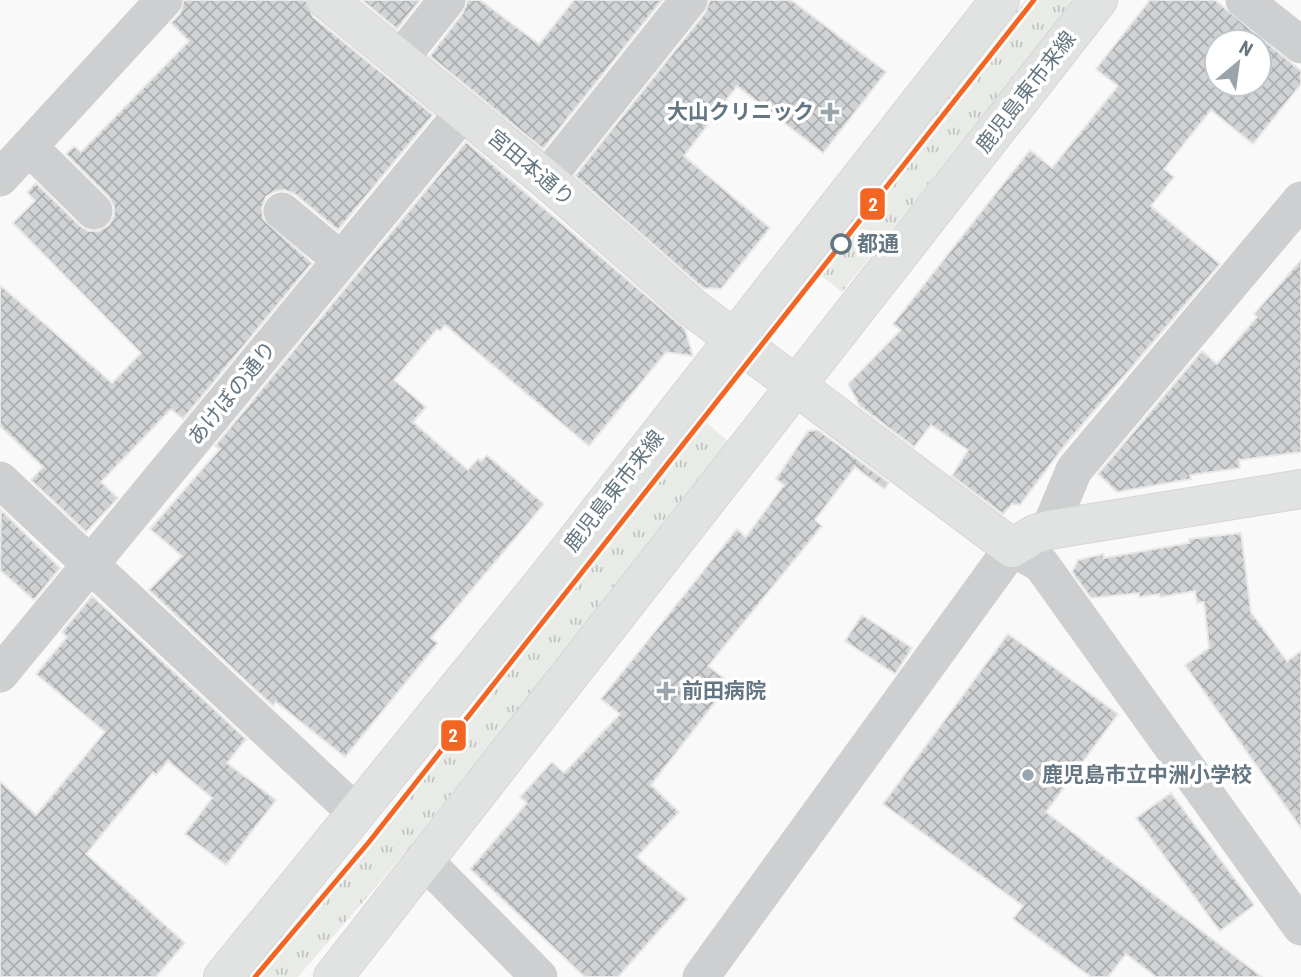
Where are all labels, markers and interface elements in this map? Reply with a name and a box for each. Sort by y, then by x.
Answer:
street label: 鹿児島東市来線 [971,27,1081,157]
north arrow [1203,28,1273,98]
text: N [1235,36,1257,61]
place label: 大山クリニック [667,100,814,124]
marker: 大山クリニック [820,102,840,122]
street label: 宮田本通り [483,125,579,211]
line badge: 2 [859,187,886,221]
text: 2 [868,193,878,216]
place label: 都通 [857,232,899,256]
marker: 都通 [831,234,851,254]
street label: あけぼの通り [183,336,281,450]
street label: 鹿児島東市来線 [559,426,669,556]
place label: 前田病院 [682,679,766,703]
marker: 前田病院 [656,681,676,701]
line badge: 2 [440,719,467,752]
text: 2 [448,724,458,747]
place label: 鹿児島市立中洲小学校 [1042,763,1252,787]
marker: 鹿児島市立中洲小学校 [1020,767,1036,783]

